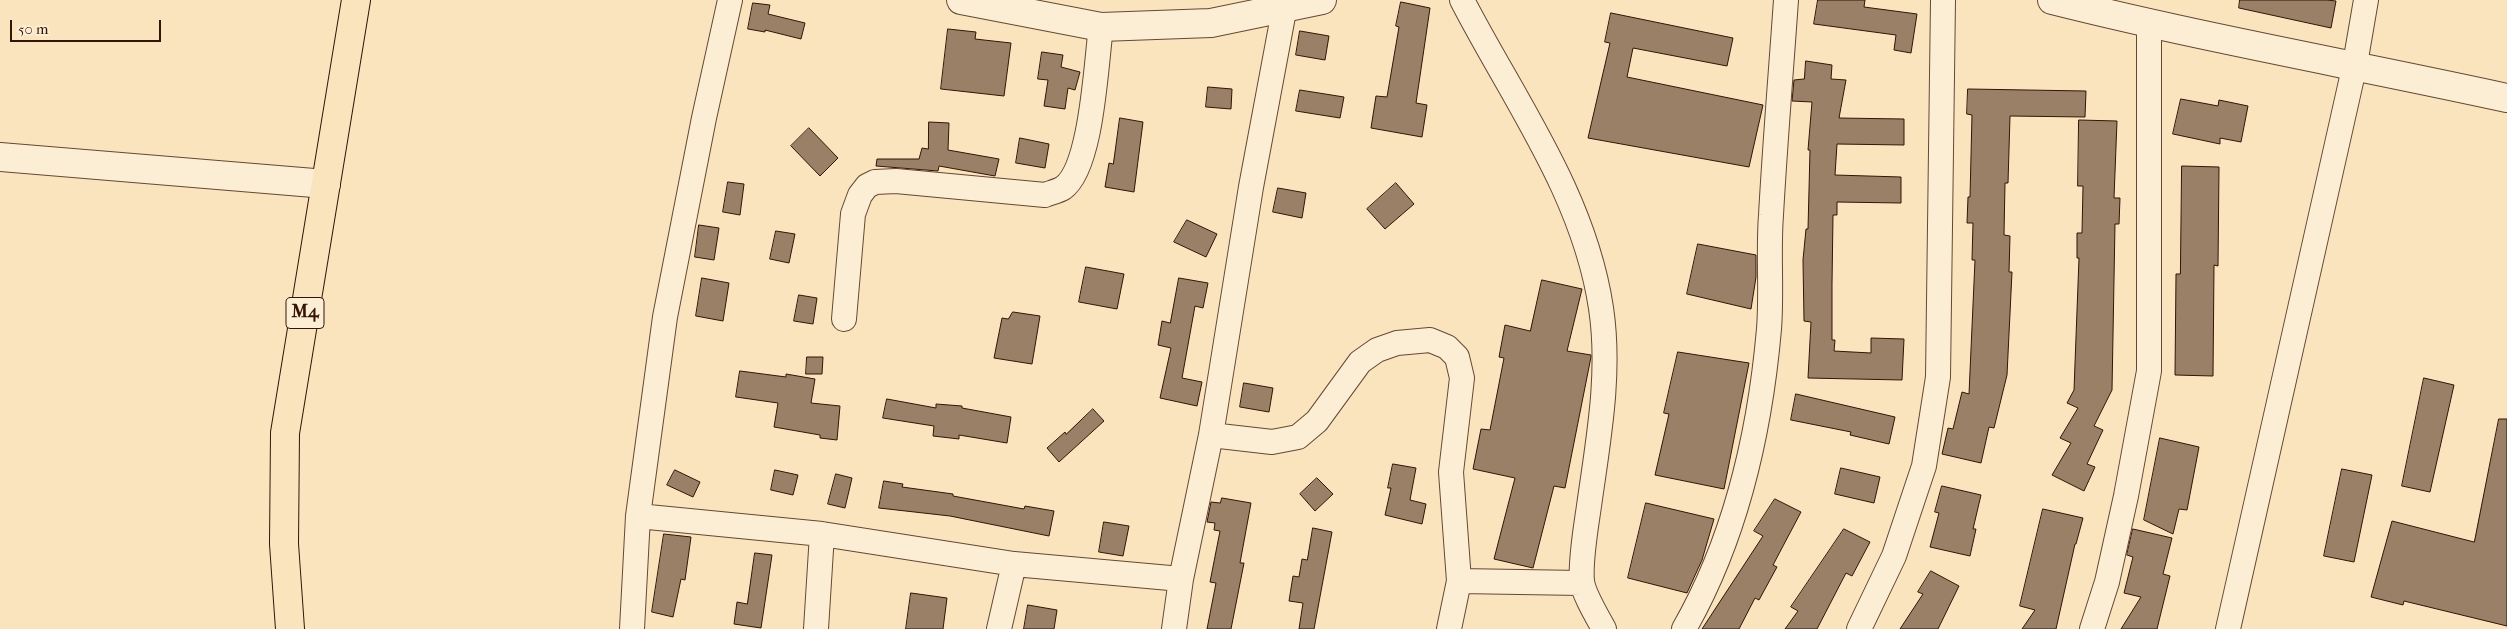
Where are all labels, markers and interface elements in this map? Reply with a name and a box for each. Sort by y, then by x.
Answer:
scale bar [12,10,164,42]
text: 50 m [18,20,48,38]
road number: M4 [286,298,324,328]

